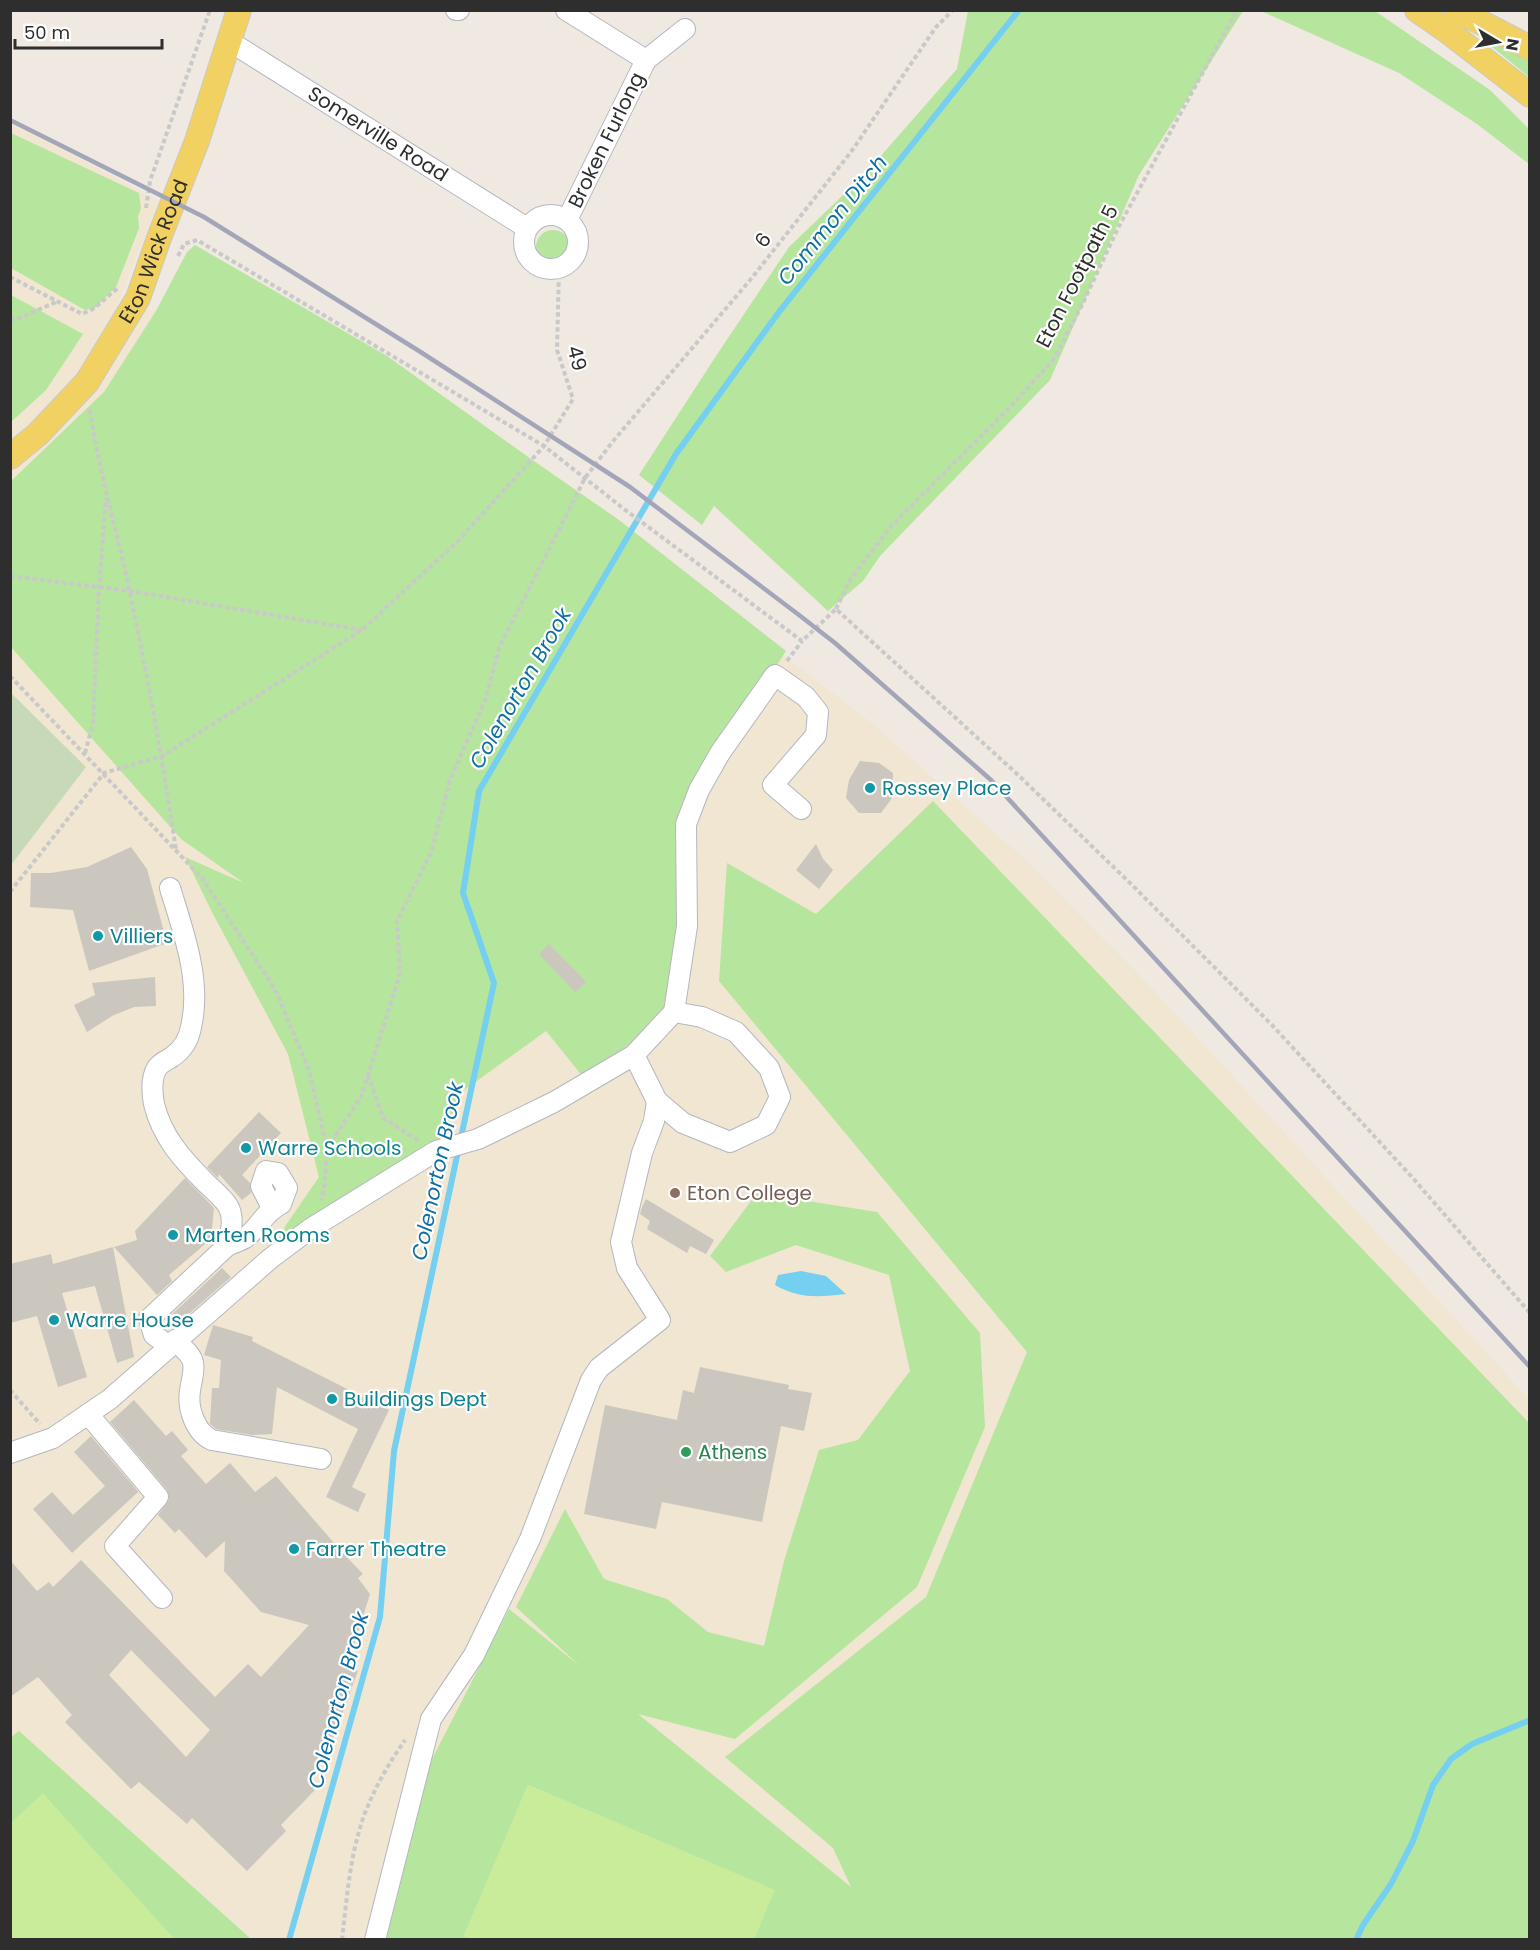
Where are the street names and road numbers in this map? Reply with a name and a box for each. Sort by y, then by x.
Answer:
street label: Broken Furlong [561,67,651,213]
street label: Somerville Road [302,80,454,188]
street label: Eton Wick Road [112,175,195,329]
street label: Eton Footpath 5 [1029,200,1125,352]
street label: 6 [748,226,778,254]
street label: 49 [560,342,594,374]

